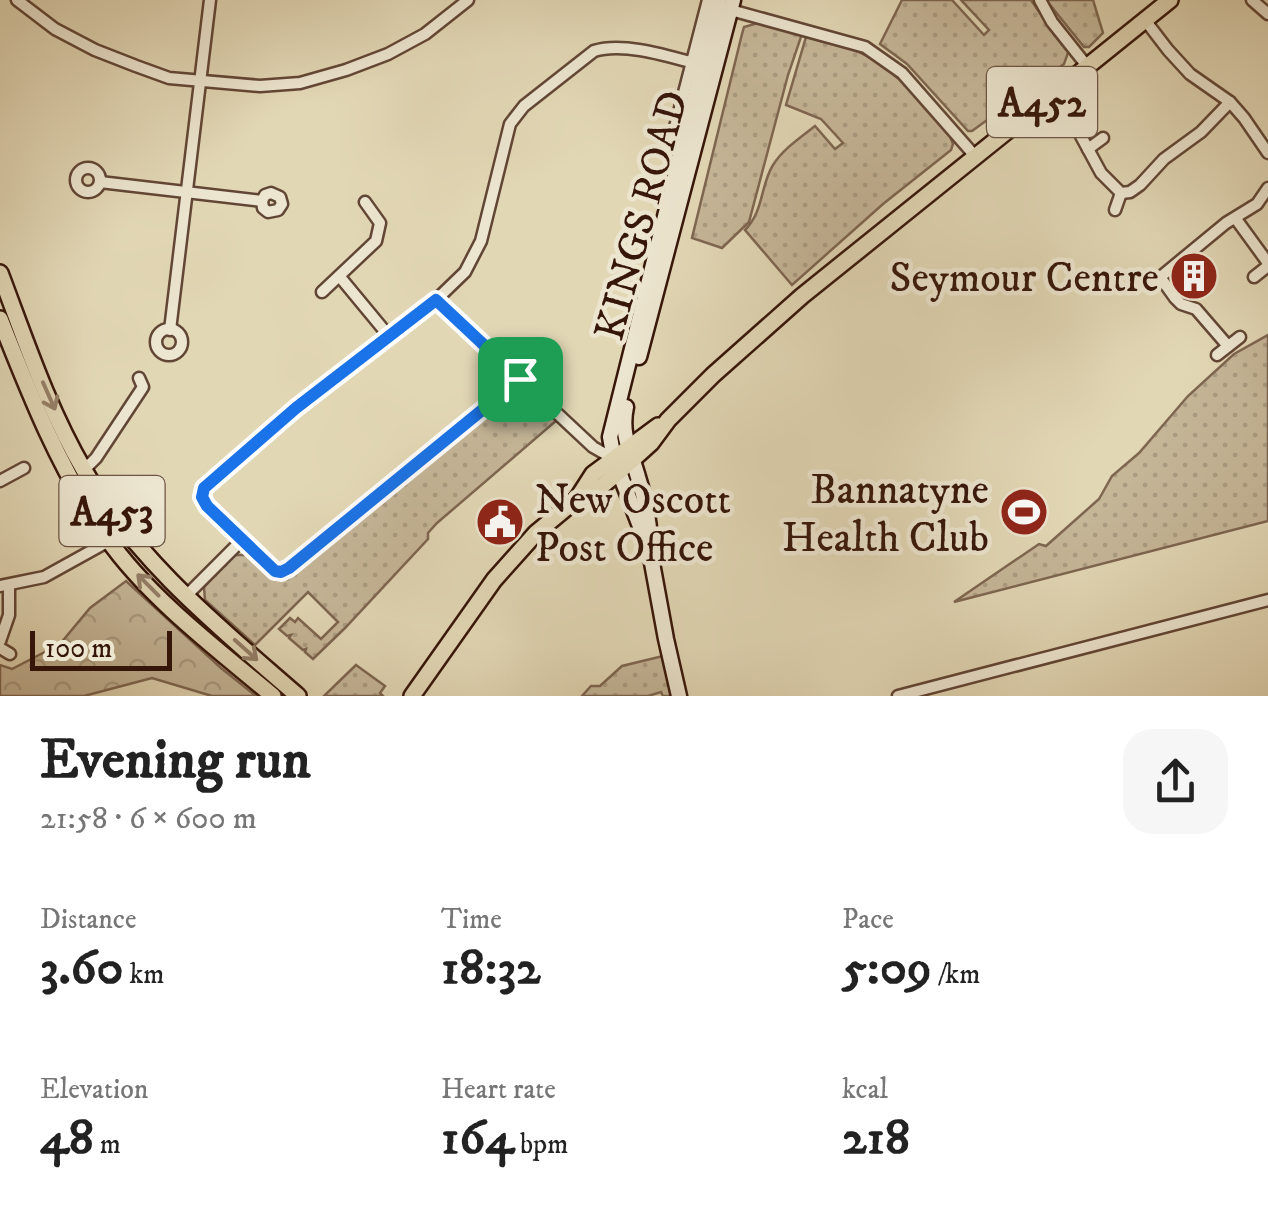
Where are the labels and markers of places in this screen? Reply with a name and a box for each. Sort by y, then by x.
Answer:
building icon: Seymour Centre [1168,250,1220,302]
place label: Seymour Centre [889,253,1159,305]
pin [478,337,563,422]
place label: Bannatyne Health Club [782,465,989,565]
place label: New Oscott Post Office [535,475,731,575]
sports icon: Bannatyne Health Club [998,486,1050,538]
public building icon: New Oscott Post Office [474,496,526,548]

